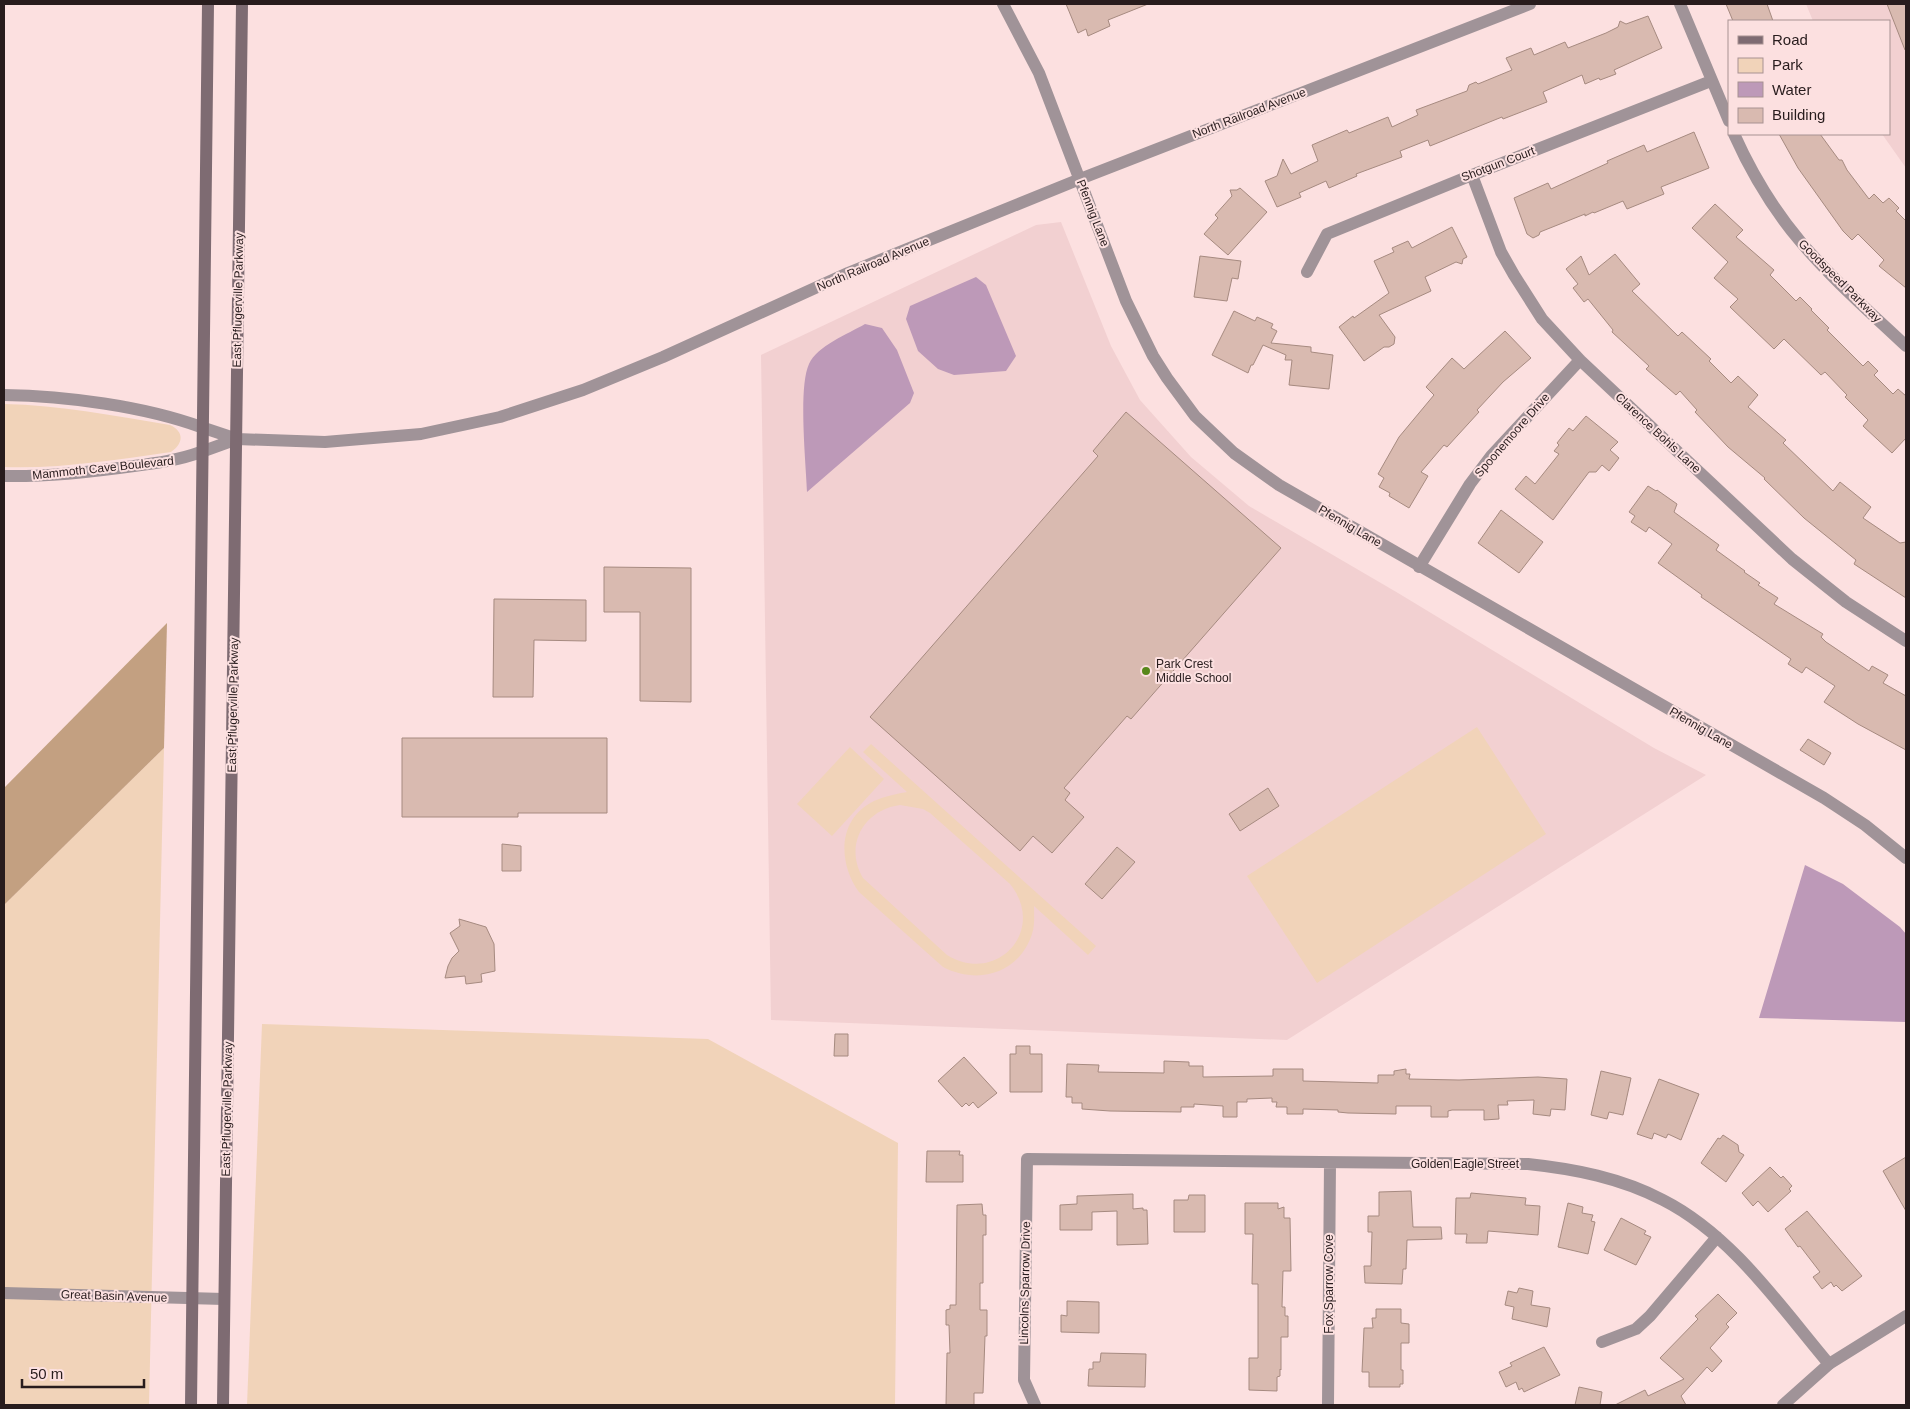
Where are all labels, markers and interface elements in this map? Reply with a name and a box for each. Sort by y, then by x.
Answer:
legend [1728,20,1890,135]
text: Road [1772,31,1808,48]
text: Park [1772,56,1803,73]
text: Water [1772,81,1811,98]
street label: North Railroad Avenue [1190,85,1308,141]
text: Building [1772,106,1825,123]
street label: Shotgun Court [1459,143,1537,184]
street label: Pfennig Lane [1074,177,1112,249]
street label: East Pflugerville Parkway [230,232,246,368]
street label: North Railroad Avenue [815,234,932,294]
street label: Goodspeed Parkway [1796,237,1884,325]
street label: Spoonemoore Drive [1472,390,1553,480]
street label: Clarence Bohls Lane [1612,390,1704,476]
street label: Mammoth Cave Boulevard [32,454,174,482]
street label: Pfennig Lane [1316,502,1384,550]
street label: East Pflugerville Parkway [225,637,241,773]
place label: Park Crest Middle School [1156,657,1231,685]
marker: Park Crest Middle School [1140,665,1152,677]
street label: Pfennig Lane [1667,704,1735,752]
street label: East Pflugerville Parkway [219,1041,235,1177]
street label: Golden Eagle Street [1411,1157,1520,1171]
street label: Lincolns Sparrow Drive [1017,1221,1033,1345]
street label: Fox Sparrow Cove [1322,1234,1336,1334]
street label: Great Basin Avenue [61,1287,168,1305]
scale bar [22,1356,145,1388]
text: 50 m [30,1365,63,1382]

